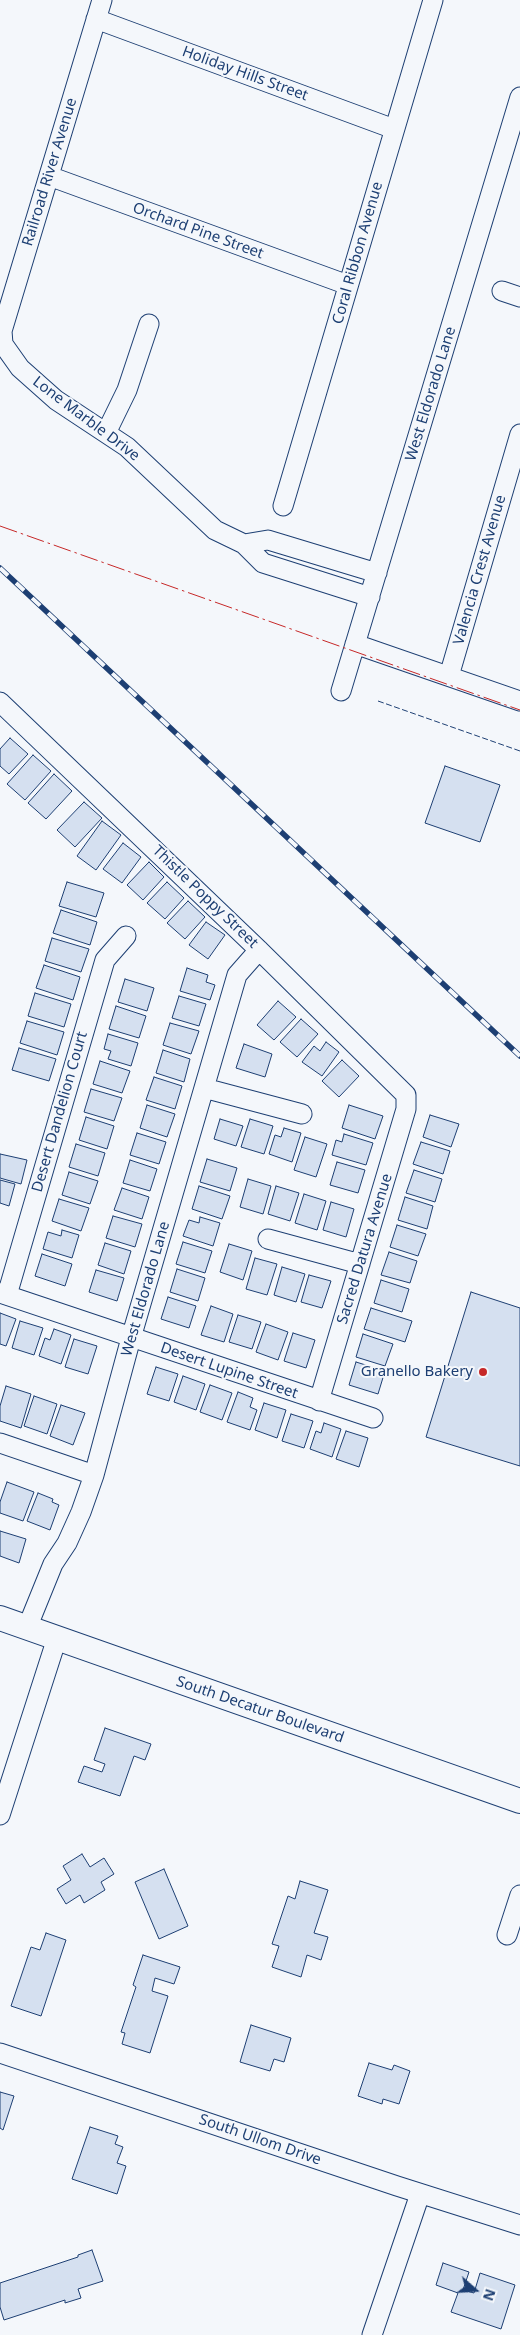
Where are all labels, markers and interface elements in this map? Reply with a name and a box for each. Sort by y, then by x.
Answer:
street label: Holiday Hills Street [180,43,310,105]
street label: Railroad River Avenue [19,96,81,248]
street label: Coral Ribbon Avenue [329,180,387,326]
street label: Orchard Pine Street [130,199,266,263]
street label: West Eldorado Lane [402,325,460,463]
street label: Lone Marble Drive [29,373,143,465]
street label: Valencia Crest Avenue [450,493,510,647]
street label: Thistle Poppy Street [148,842,262,952]
street label: Desert Dandelion Court [28,1030,92,1194]
street label: Sacred Datura Avenue [334,1172,396,1326]
street label: West Eldorado Lane [118,1219,174,1359]
street label: Desert Lupine Street [158,1339,300,1403]
place label: Granello Bakery [361,1363,473,1381]
marker: Granello Bakery [477,1366,489,1378]
street label: South Decatur Boulevard [174,1673,346,1747]
street label: South Ullom Drive [197,2111,323,2169]
north arrow [450,2265,500,2315]
text: N [479,2287,500,2304]

